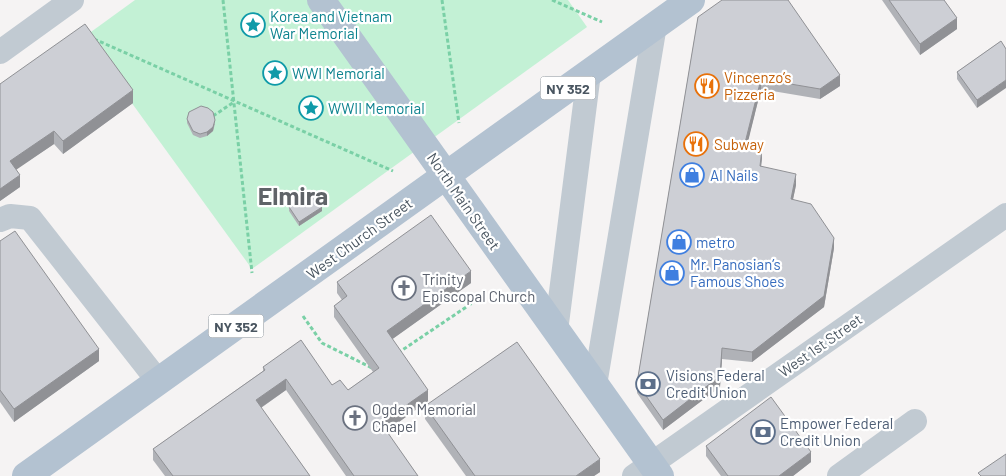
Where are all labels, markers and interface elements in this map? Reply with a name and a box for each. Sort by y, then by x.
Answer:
place label: Korea and Vietnam War Memorial [270,7,392,42]
place icon: Korea and Vietnam War Memorial [240,12,266,38]
place icon: WWI Memorial [262,60,288,86]
place label: WWI Memorial [292,64,385,82]
place label: Vincenzo’s Pizzeria [724,68,791,103]
restaurant icon: Vincenzo’s Pizzeria [694,73,720,99]
road number: NY 352 [540,76,596,100]
place icon: WWII Memorial [298,95,324,121]
place label: WWII Memorial [328,99,425,117]
restaurant icon: Subway [683,131,709,157]
place label: Subway [714,135,764,153]
street label: North Main Street [424,149,504,253]
shop icon: AI Nails [679,162,705,188]
place label: AI Nails [710,166,758,184]
district label: Elmira [258,180,328,210]
street label: West Church Street [303,194,415,282]
shop icon: metro [666,229,692,255]
place label: metro [696,233,735,251]
place label: Mr. Panosian’s Famous Shoes [690,255,784,290]
shop icon: Mr. Panosian’s Famous Shoes [659,260,685,286]
place label: Trinity Episcopal Church [422,270,535,305]
church icon: Trinity Episcopal Church [391,275,417,301]
street label: West 1st Street [775,310,865,380]
road number: NY 352 [208,314,264,338]
place label: Visions Federal Credit Union [666,366,765,401]
bank icon: Visions Federal Credit Union [635,371,661,397]
place label: Ogden Memorial Chapel [372,400,476,435]
church icon: Ogden Memorial Chapel [342,405,368,431]
place label: Empower Federal Credit Union [780,414,893,449]
bank icon: Empower Federal Credit Union [750,419,776,445]

